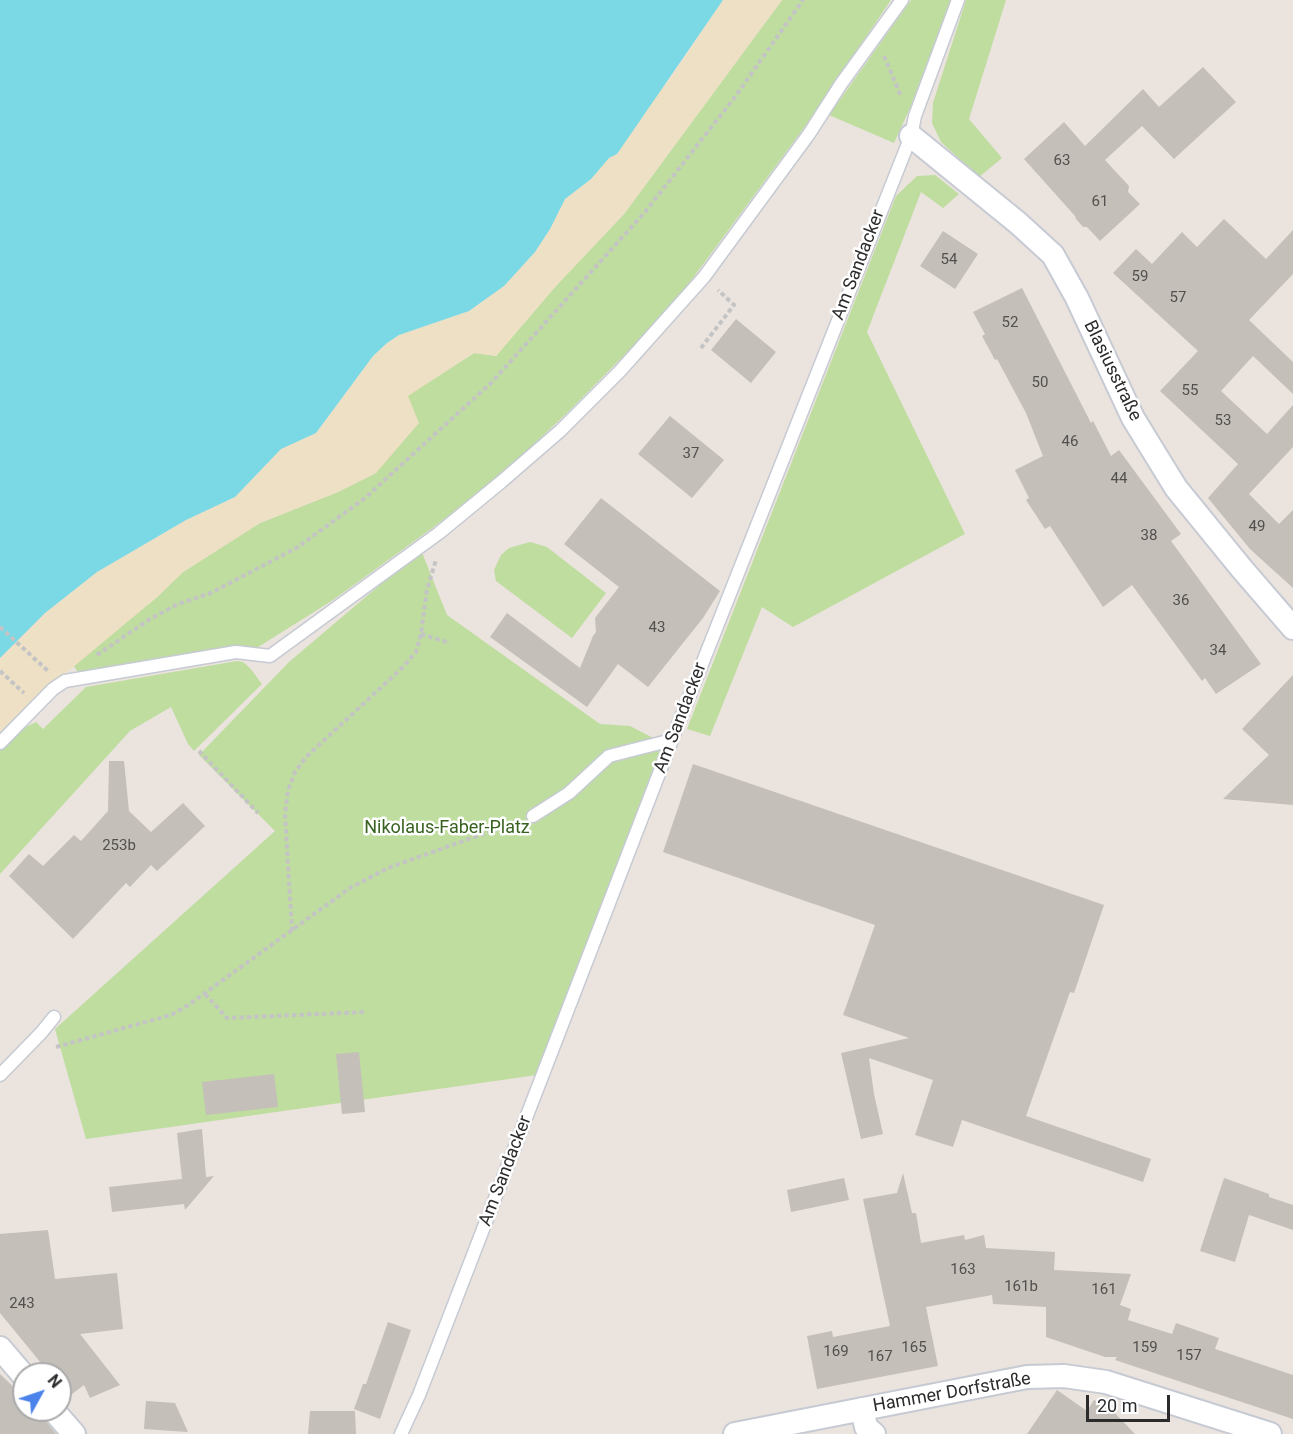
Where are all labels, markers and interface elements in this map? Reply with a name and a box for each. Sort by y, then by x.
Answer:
house number: 63 [1054,152,1070,170]
house number: 61 [1092,193,1108,211]
street label: Am Sandacker [828,207,890,323]
house number: 54 [941,251,957,269]
house number: 59 [1132,268,1148,286]
house number: 57 [1170,289,1186,307]
house number: 52 [1002,314,1018,332]
street label: Blasiusstraße [1078,317,1146,425]
house number: 50 [1032,374,1048,392]
house number: 55 [1182,382,1198,400]
house number: 53 [1215,412,1231,430]
house number: 46 [1062,433,1078,451]
house number: 37 [683,445,699,463]
house number: 44 [1111,470,1127,488]
house number: 49 [1249,518,1265,536]
house number: 38 [1141,527,1157,545]
house number: 36 [1173,592,1189,610]
house number: 43 [649,619,665,637]
house number: 34 [1210,642,1226,660]
street label: Am Sandacker [650,660,712,776]
park label: Nikolaus-Faber-Platz [364,817,530,839]
house number: 253b [102,837,136,855]
street label: Am Sandacker [475,1113,537,1229]
house number: 163 [950,1261,976,1279]
house number: 161b [1004,1278,1038,1296]
house number: 161 [1091,1281,1117,1299]
house number: 243 [9,1295,35,1313]
house number: 165 [901,1339,927,1357]
house number: 159 [1132,1339,1158,1357]
house number: 169 [823,1343,849,1361]
house number: 157 [1176,1347,1202,1365]
house number: 167 [867,1348,893,1366]
north arrow [12,1362,72,1422]
street label: Hammer Dorfstraße [871,1368,1033,1418]
text: N [44,1371,66,1392]
scale bar [1089,1383,1173,1421]
text: 20 m [1097,1395,1137,1416]

